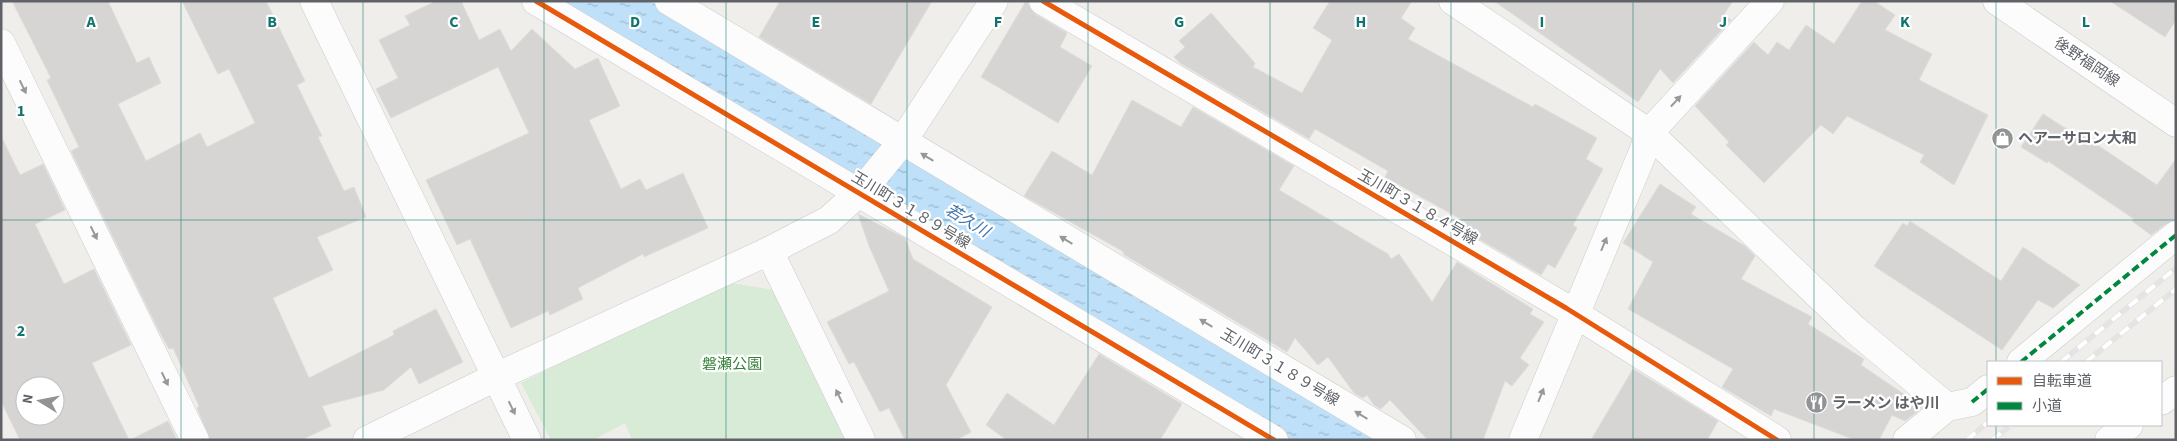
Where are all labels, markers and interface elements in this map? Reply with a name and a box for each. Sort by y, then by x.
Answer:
text: A [85,11,96,33]
text: B [267,11,277,33]
text: C [449,11,459,33]
text: D [630,11,640,33]
text: E [812,11,820,33]
text: F [994,11,1002,33]
text: G [1174,11,1184,33]
text: H [1356,11,1366,33]
text: I [1540,11,1544,33]
text: J [1719,11,1727,33]
text: K [1900,11,1910,33]
text: L [2082,11,2090,33]
street label: 後野福岡線 [2050,33,2124,92]
one-way arrow [19,80,27,94]
one-way arrow [1670,96,1682,108]
text: 1 [17,100,25,122]
shop icon: ヘアーサロン大和 [1990,126,2014,150]
place label: ヘアーサロン大和 [2018,128,2137,149]
one-way arrow [920,152,933,161]
street label: 玉川町３１８４号線 [1354,165,1481,250]
street label: 玉川町３１８９号線 [847,167,974,254]
water label: 若久川 [941,199,995,244]
one-way arrow [90,226,98,240]
one-way arrow [1060,235,1073,244]
one-way arrow [1600,237,1608,251]
one-way arrow [1199,318,1212,327]
text: 2 [17,320,25,342]
street label: 玉川町３１８９号線 [1216,324,1343,411]
park label: 磐瀬公園 [702,354,762,375]
legend [1987,361,2162,426]
text: 自転車道 [2032,371,2092,392]
one-way arrow [162,372,170,386]
north arrow [15,376,65,426]
one-way arrow [1538,387,1546,402]
one-way arrow [835,389,843,403]
restaurant icon: ラーメン はや川 [1804,391,1828,415]
text: N [18,393,39,405]
place label: ラーメン はや川 [1832,393,1939,414]
text: 小道 [2032,396,2062,417]
one-way arrow [508,401,516,415]
one-way arrow [1354,410,1367,419]

